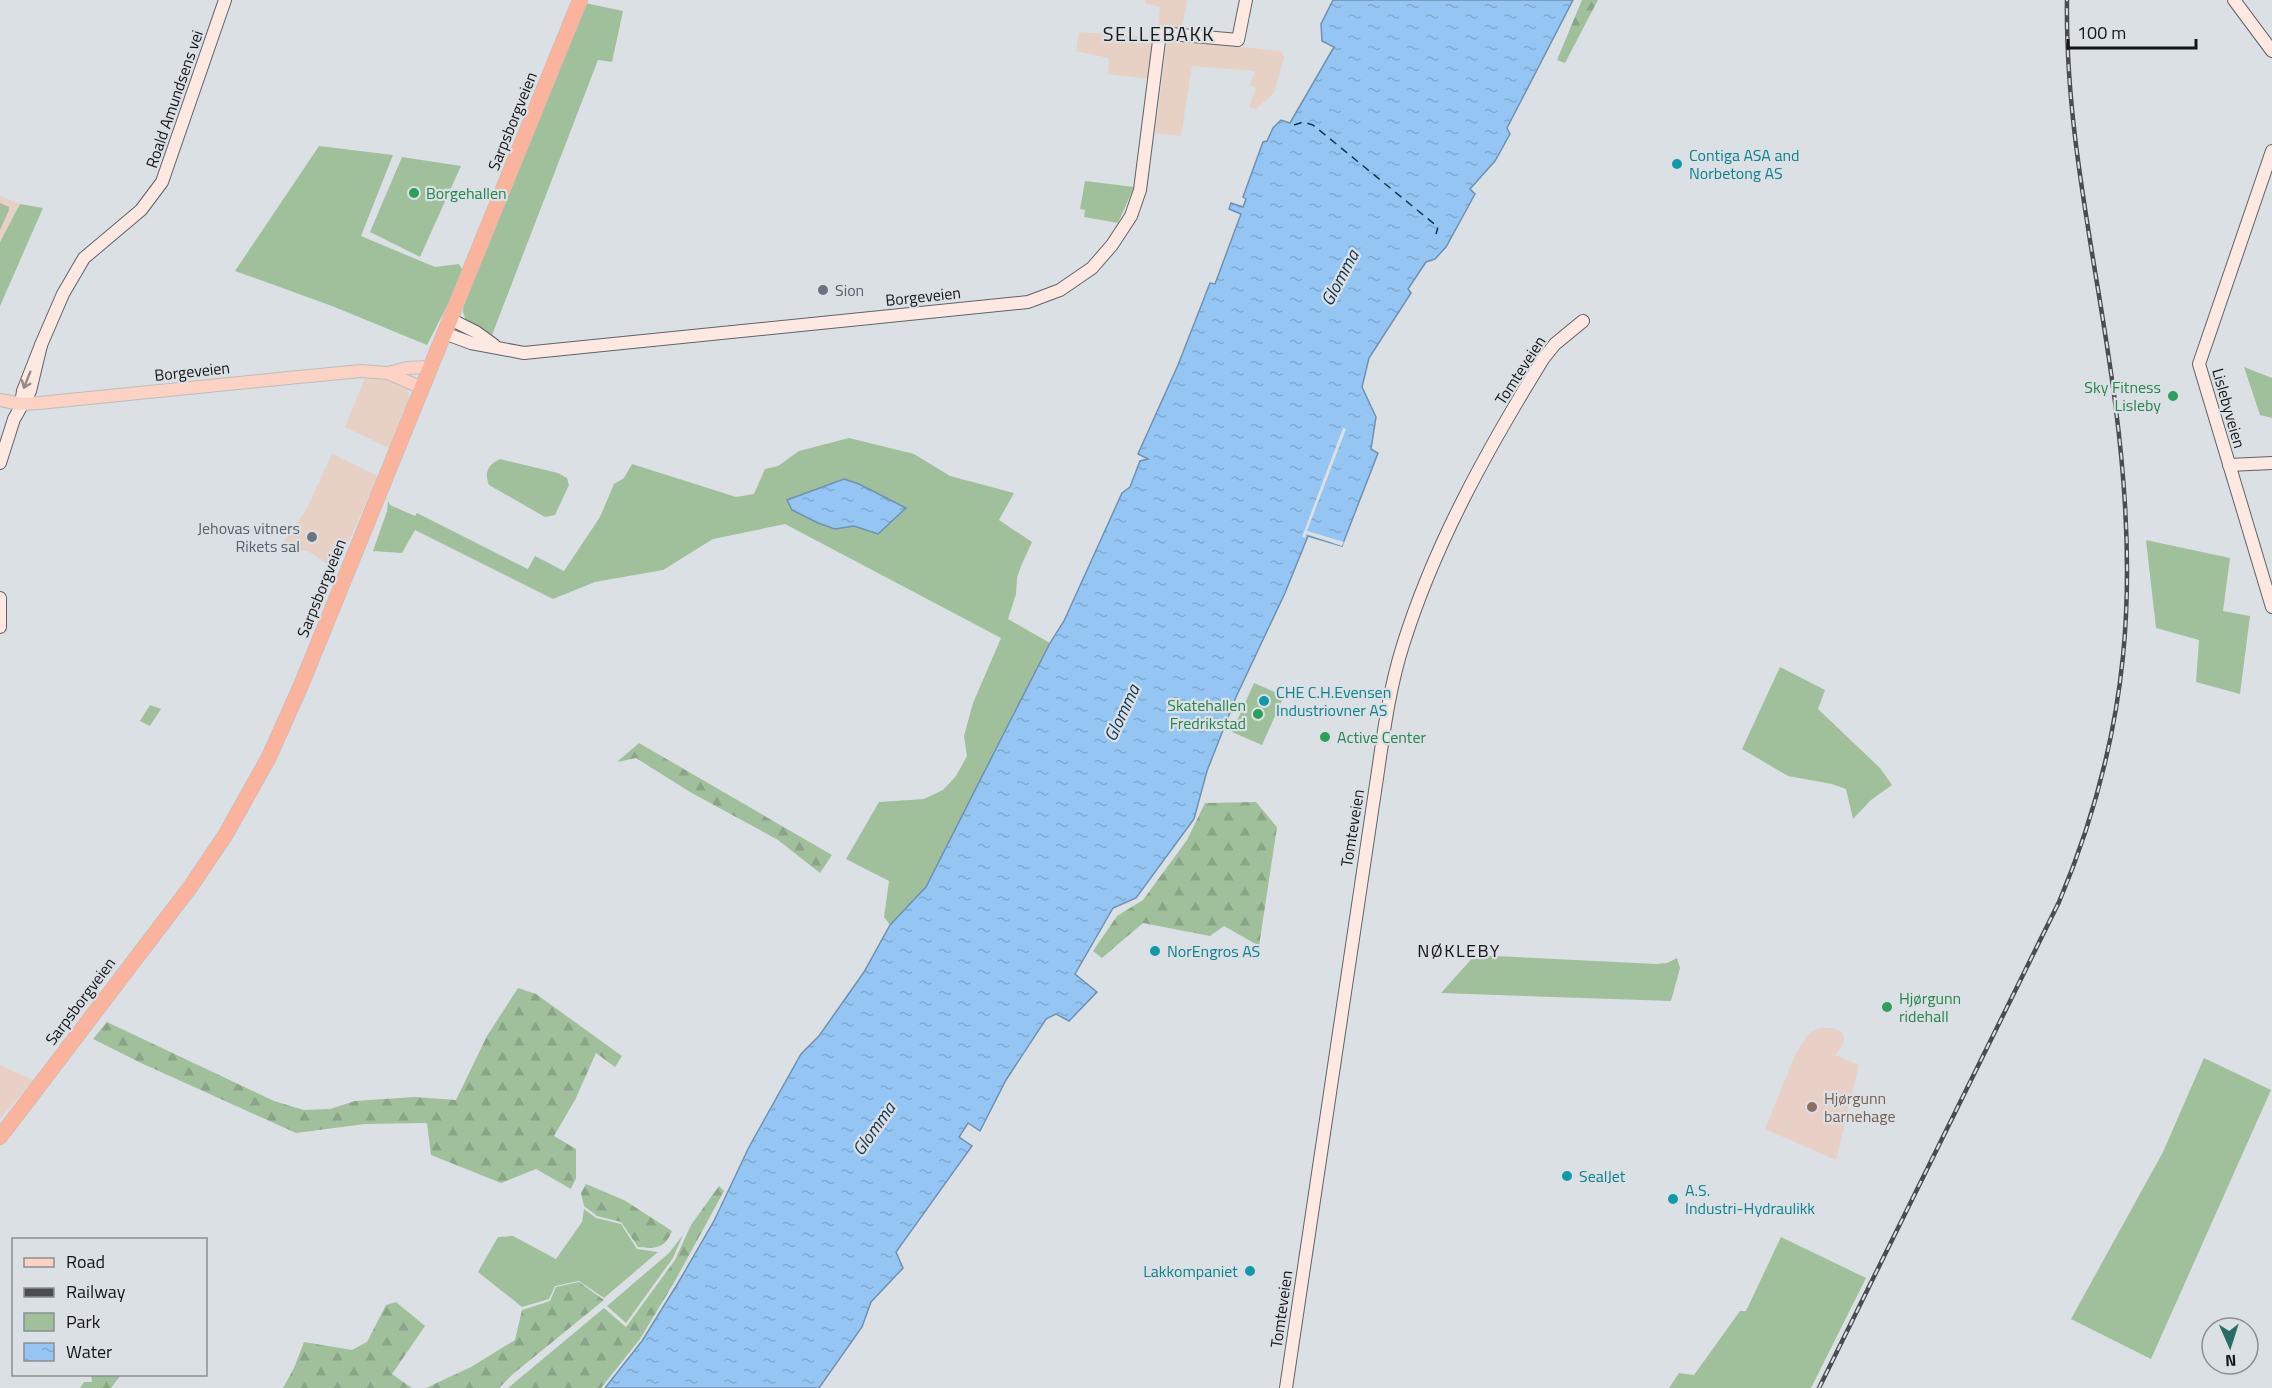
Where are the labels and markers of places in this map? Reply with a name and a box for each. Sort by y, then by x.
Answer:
place label: Contiga ASA and Norbetong AS [1689,143,1799,185]
marker: Contiga ASA and Norbetong AS [1670,157,1684,171]
place label: Borgehallen [426,181,507,205]
marker: Borgehallen [407,186,421,200]
place label: Sion [835,278,864,302]
marker: Sion [816,283,830,297]
place label: Sky Fitness Lisleby [2084,375,2161,417]
marker: Sky Fitness Lisleby [2166,389,2180,403]
place label: Jehovas vitners Rikets sal [197,516,300,558]
marker: Jehovas vitners Rikets sal [305,530,319,544]
place label: CHE C.H.Evensen Industriovner AS [1276,680,1391,722]
place label: Skatehallen Fredrikstad [1167,693,1246,735]
marker: CHE C.H.Evensen Industriovner AS [1257,694,1271,708]
marker: Skatehallen Fredrikstad [1251,707,1265,721]
place label: Active Center [1337,725,1427,749]
marker: Active Center [1318,730,1332,744]
place label: NorEngros AS [1167,939,1260,963]
marker: NorEngros AS [1148,944,1162,958]
place label: Hjørgunn ridehall [1899,986,1961,1028]
marker: Hjørgunn ridehall [1880,1000,1894,1014]
place label: Hjørgunn barnehage [1824,1086,1896,1128]
marker: Hjørgunn barnehage [1805,1100,1819,1114]
place label: SealJet [1579,1164,1626,1188]
marker: SealJet [1560,1169,1574,1183]
place label: A.S. Industri-Hydraulikk [1685,1178,1815,1220]
marker: A.S. Industri-Hydraulikk [1666,1192,1680,1206]
place label: Lakkompaniet [1143,1259,1238,1283]
marker: Lakkompaniet [1243,1264,1257,1278]

